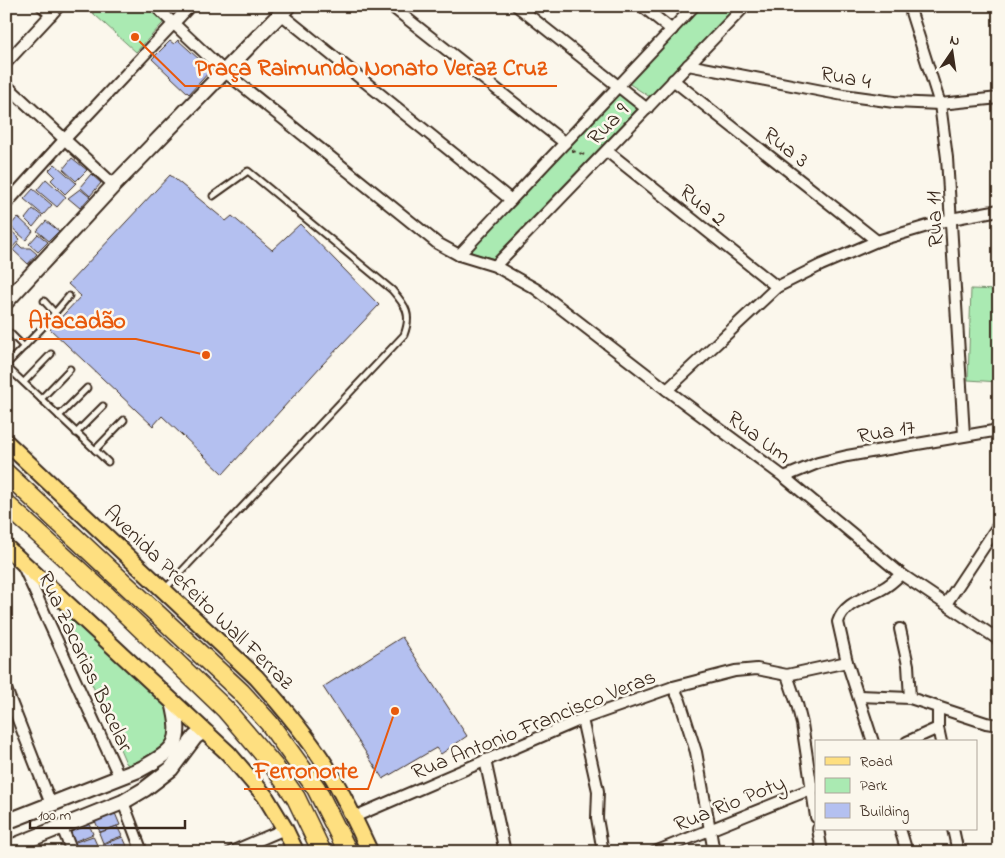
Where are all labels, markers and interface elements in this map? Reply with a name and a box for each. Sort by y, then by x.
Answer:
north arrow [928,28,978,78]
text: N [948,30,962,52]
callout: Praça Raimundo Nonato Veraz Cruz [185,47,557,86]
text: Praça Raimundo Nonato Veraz Cruz [195,52,548,87]
street label: Rua 4 [818,59,873,99]
street label: Rua 9 [581,96,638,154]
street label: Rua 3 [755,120,815,177]
street label: Rua 2 [671,177,733,235]
street label: Rua 11 [919,190,953,248]
callout: Atacadão [19,300,136,339]
text: Atacadão [28,305,126,340]
street label: Rua Um [719,404,797,473]
street label: Rua 17 [855,412,918,454]
street label: Avenida Prefeito Wall Ferraz [95,498,301,699]
street label: Rua Zacarias Bacelar [28,567,140,758]
street label: Rua Antonio Francisco Veras [407,662,661,789]
legend [815,740,978,830]
callout: Ferronorte [244,750,368,789]
text: Road [860,751,893,773]
text: Ferronorte [253,755,359,790]
street label: Rua Rio Poty [670,768,791,843]
text: Park [860,775,888,797]
scale bar [30,798,185,830]
text: Building [859,801,909,824]
text: 100 m [38,805,71,827]

